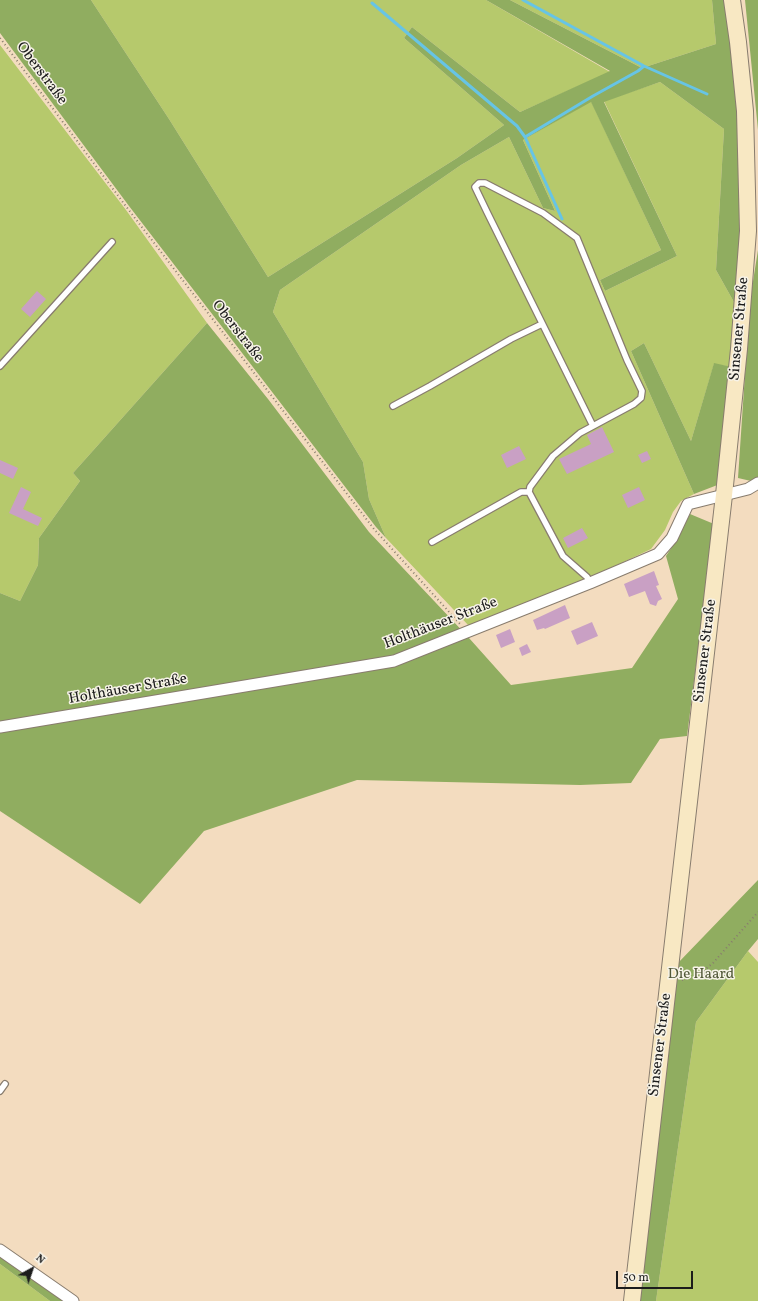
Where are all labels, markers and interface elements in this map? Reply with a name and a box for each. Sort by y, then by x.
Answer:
street label: Oberstraße [12,39,70,109]
street label: Sinsener Straße [727,276,753,382]
street label: Oberstraße [207,297,267,367]
street label: Holthäuser Straße [382,594,500,654]
street label: Sinsener Straße [691,598,721,704]
street label: Holthäuser Straße [67,671,189,709]
park label: Die Haard [668,966,734,984]
street label: Sinsener Straße [646,992,676,1098]
north arrow [12,1249,52,1289]
text: N [32,1251,48,1268]
scale bar [618,1263,695,1289]
text: 50 m [623,1270,649,1286]

